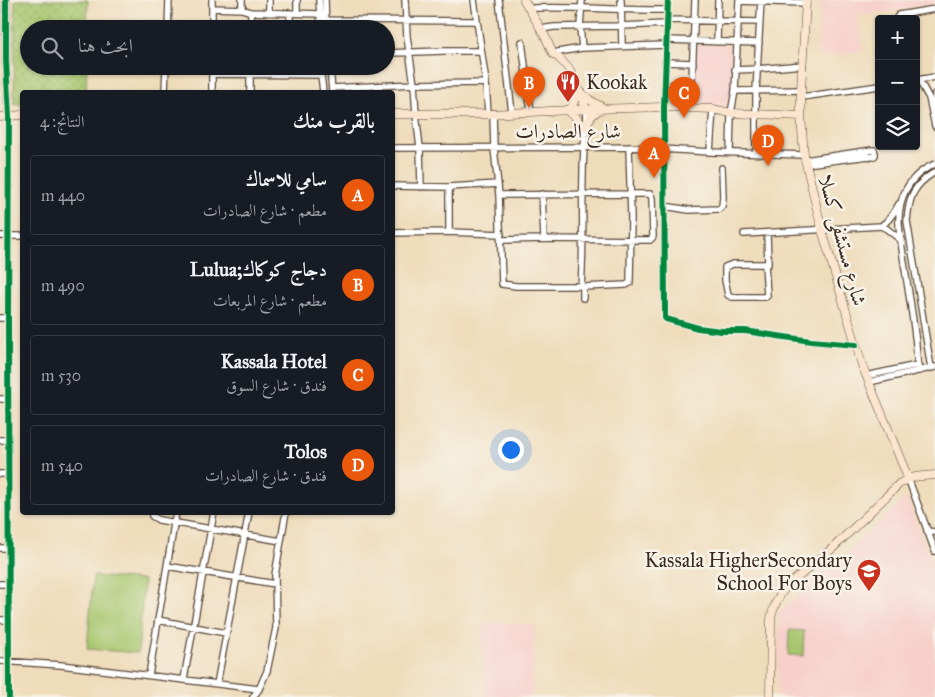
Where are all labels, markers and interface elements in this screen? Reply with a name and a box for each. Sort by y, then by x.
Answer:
map controls [875,15,920,150]
button: + [875,15,920,60]
search box [20,20,395,75]
icon: search [38,34,66,62]
text: ابحث هنا [78,34,133,57]
button: − [875,60,920,105]
pin: B [513,67,545,108]
restaurant icon: Kookak [555,69,581,103]
place label: Kookak [586,70,648,94]
pin: C [668,77,700,118]
button: layers [875,105,920,150]
text: بالقرب منك [293,108,375,134]
text: النتائج: 4 [40,112,85,131]
street label: شارع الصادرات [515,119,621,149]
pin: D [752,125,784,166]
pin: A [638,137,670,178]
text: سامي للاسماك [246,168,327,191]
street label: شارع مستشفى كسلا [808,172,872,310]
text: 440 m [41,186,85,205]
text: A [353,186,363,205]
text: مطعم · شارع الصادرات [203,201,327,220]
text: دجاج كوكاك;Lulua [190,258,327,281]
text: 490 m [41,276,85,295]
text: B [353,276,363,295]
text: مطعم · شارع المربعات [213,291,327,310]
text: Kassala Hotel [221,350,327,373]
text: 530 m [41,366,81,385]
text: C [353,366,363,385]
text: فندق · شارع السوق [226,376,327,395]
your location [498,437,524,463]
text: Tolos [284,440,327,463]
text: 540 m [41,456,83,475]
text: D [352,456,364,475]
text: فندق · شارع الصادرات [205,466,327,485]
place label: Kassala HigherSecondary School For Boys [644,548,853,595]
school or university icon: Kassala HigherSecondary School For Boys [856,558,882,592]

